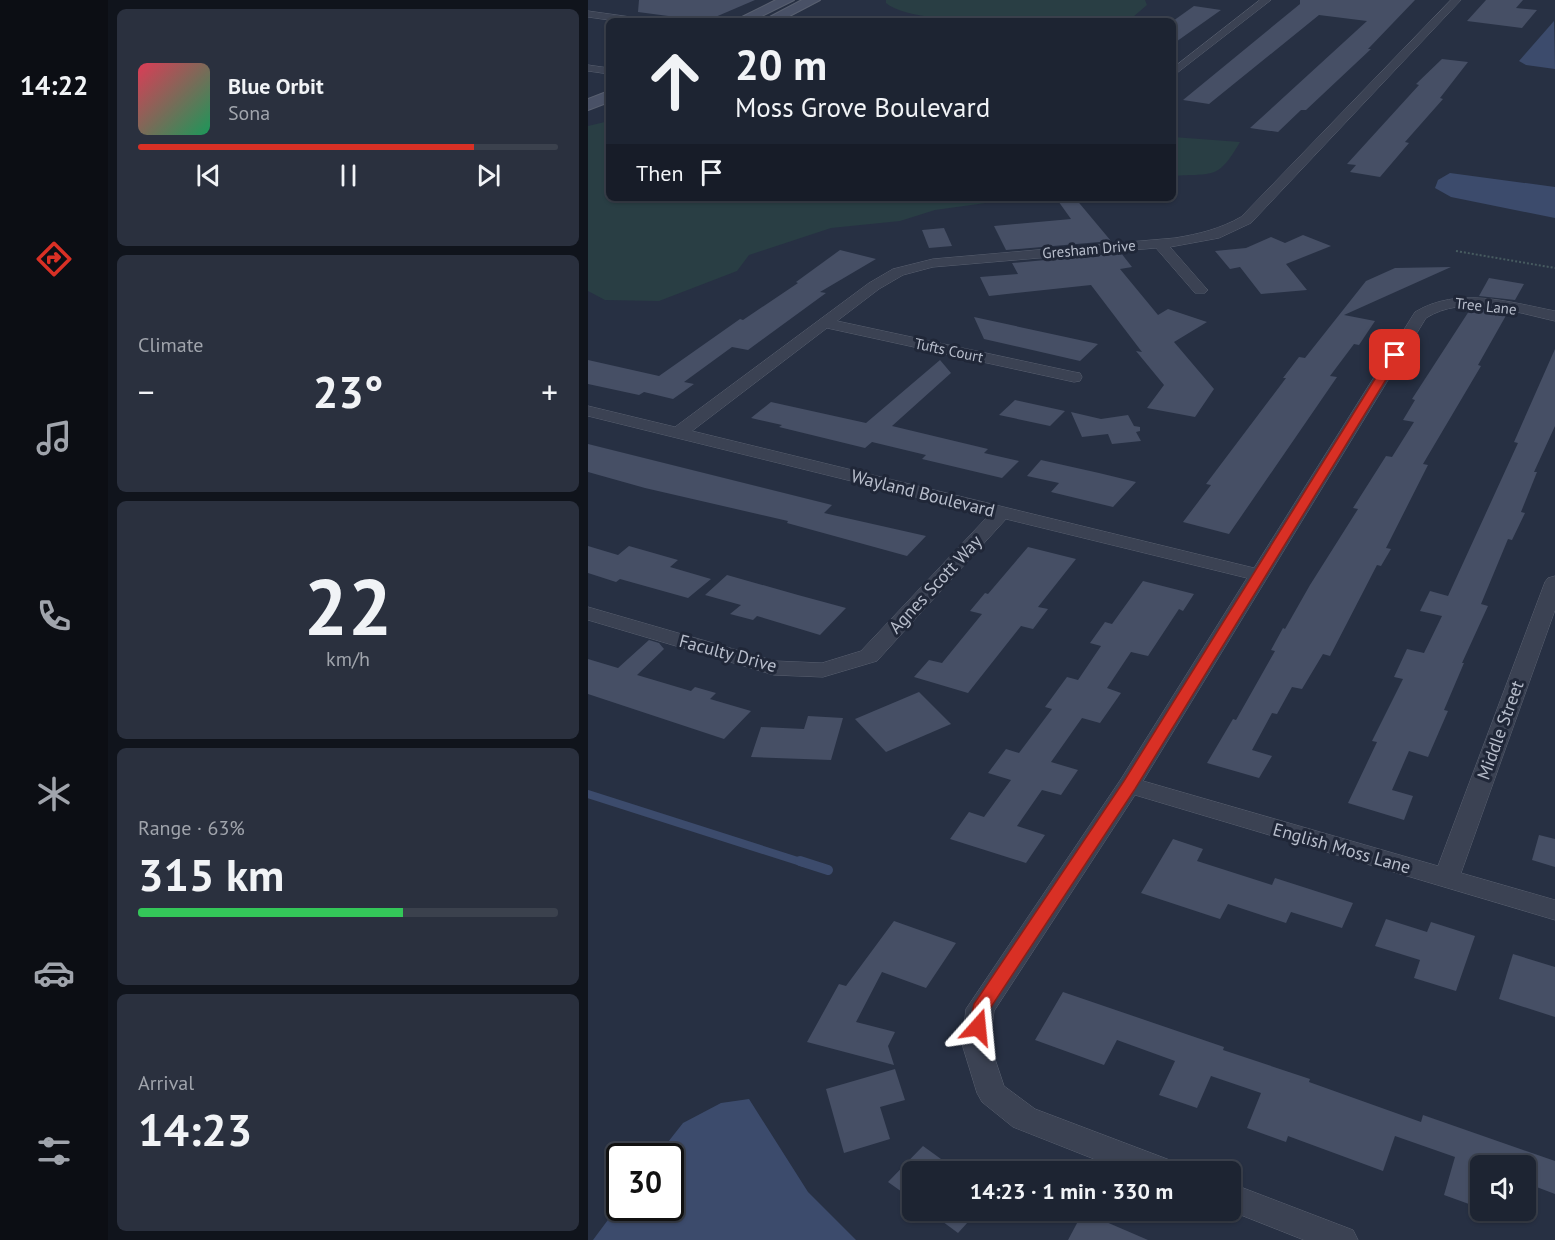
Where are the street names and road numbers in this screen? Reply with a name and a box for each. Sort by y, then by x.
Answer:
street label: Gresham Drive [1042,235,1136,263]
street label: Tree Lane [1454,293,1518,319]
street label: Tufts Court [913,333,985,367]
street label: Wayland Boulevard [849,464,997,522]
street label: Agnes Scott Way [883,529,987,638]
street label: Faculty Drive [677,629,779,677]
street label: Middle Street [1471,677,1529,783]
street label: English Moss Lane [1270,817,1414,879]

